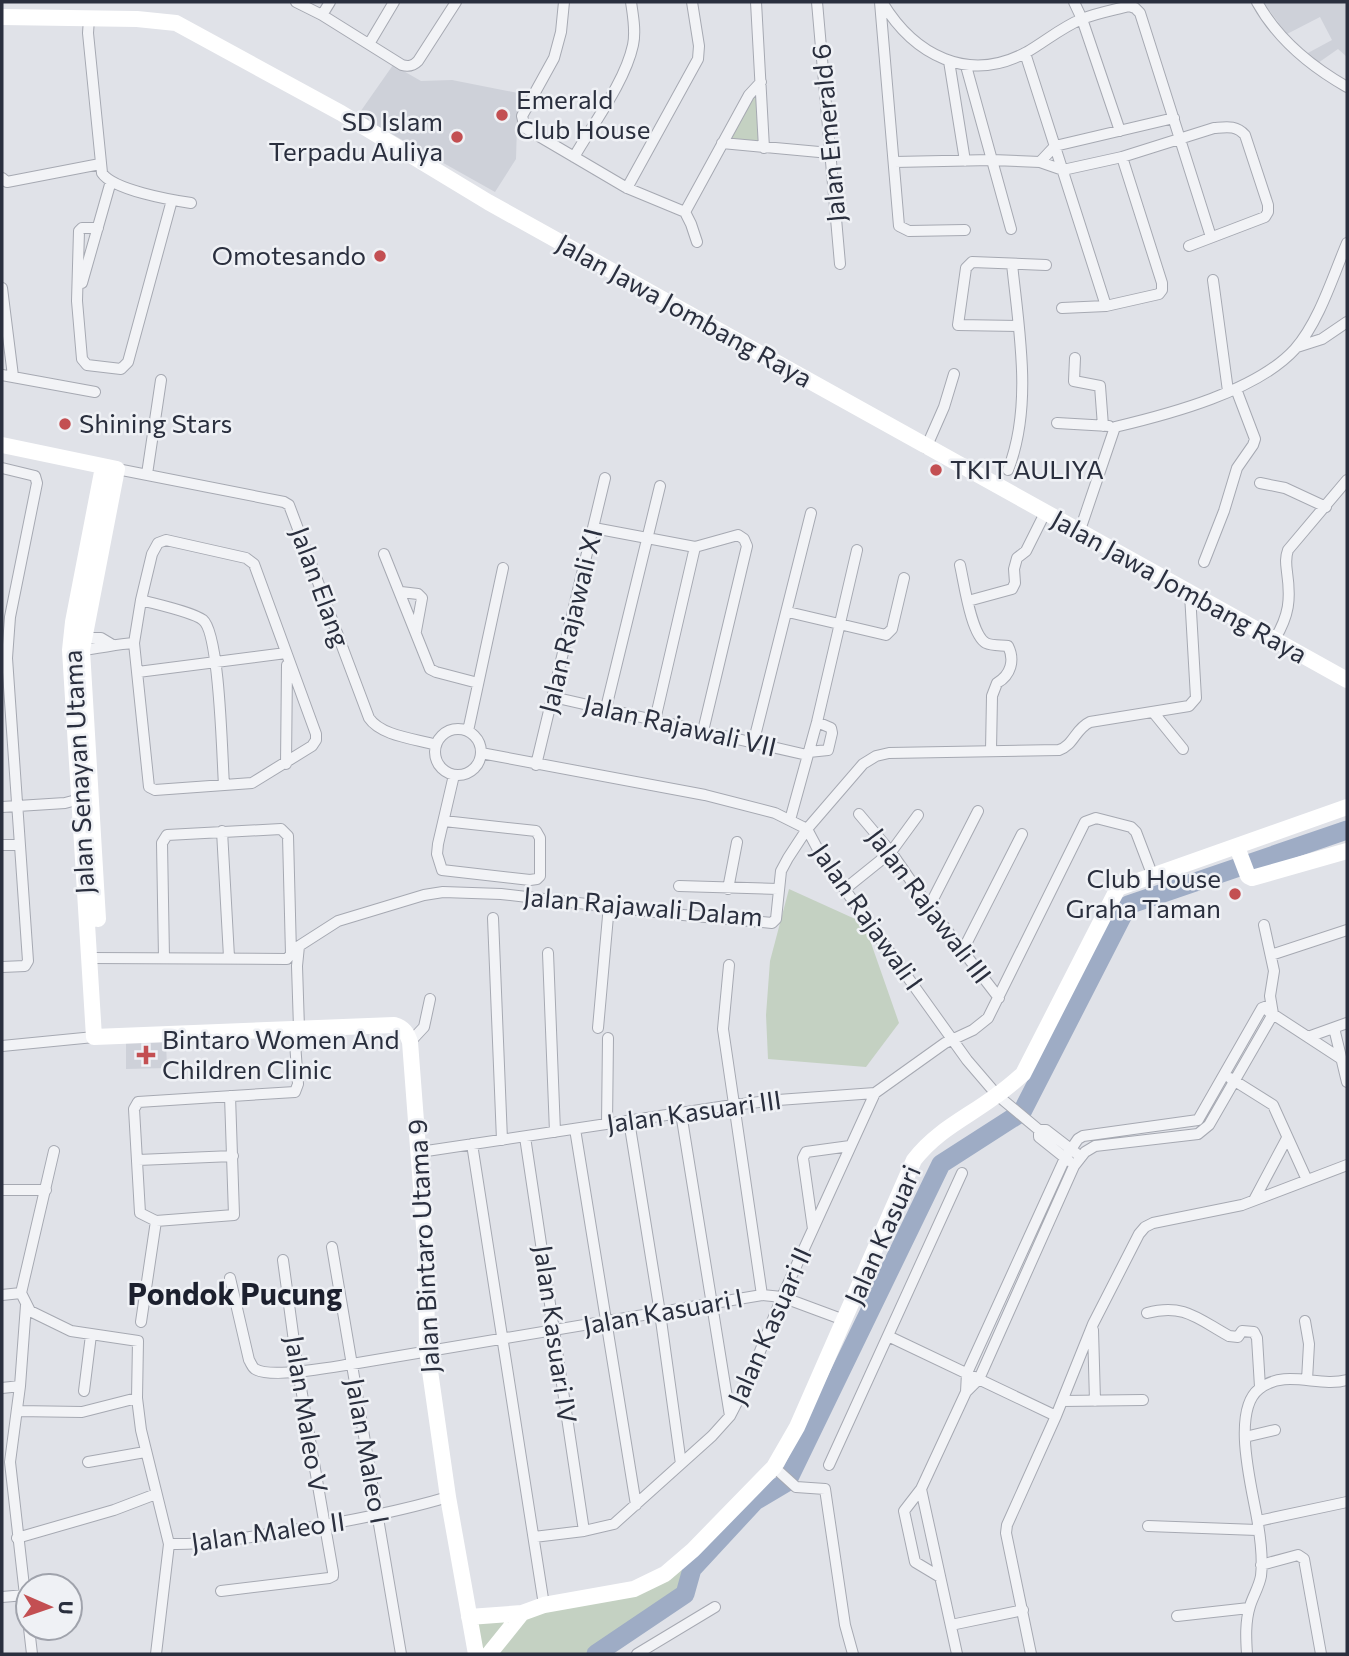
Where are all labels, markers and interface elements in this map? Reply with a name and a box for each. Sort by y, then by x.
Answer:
street label: Jalan Emerald 6 [804,43,851,224]
place label: Emerald Club House [516,83,650,144]
place label: SD Islam Terpadu Auliya [268,105,443,166]
marker: Emerald Club House [494,107,510,123]
marker: SD Islam Terpadu Auliya [449,129,465,145]
street label: Jalan Jawa Jombang Raya [552,226,818,393]
place label: Omotesando [212,239,366,270]
marker: Omotesando [372,248,388,264]
place label: Shining Stars [79,407,232,438]
marker: Shining Stars [57,416,73,432]
place label: TKIT AULIYA [950,453,1104,484]
marker: TKIT AULIYA [928,462,944,478]
street label: Jalan Jawa Jombang Raya [1047,502,1313,669]
street label: Jalan Elang [285,522,358,651]
street label: Jalan Rajawali XI [532,525,608,716]
street label: Jalan Senayan Utama [56,649,99,895]
street label: Jalan Rajawali VII [581,687,780,762]
street label: Jalan Rajawali III [860,822,998,990]
street label: Jalan Rajawali I [805,838,929,996]
place label: Club House Graha Taman [1066,862,1221,923]
street label: Jalan Rajawali Dalam [522,880,764,931]
marker: Club House Graha Taman [1227,886,1243,902]
place label: Bintaro Women And Children Clinic [162,1023,399,1084]
marker: Bintaro Women And Children Clinic [136,1045,156,1065]
street label: Jalan Kasuari III [604,1083,783,1138]
street label: Jalan Bintaro Utama 9 [400,1118,445,1374]
street label: Jalan Kasuari [837,1160,926,1309]
street label: Jalan Kasuari II [720,1242,817,1409]
street label: Jalan Kasuari IV [529,1243,584,1425]
district label: Pondok Pucung [128,1274,342,1311]
street label: Jalan Kasuari I [580,1281,745,1340]
street label: Jalan Maleo V [280,1333,335,1494]
street label: Jalan Maleo I [340,1375,397,1526]
street label: Jalan Maleo II [189,1504,347,1557]
north arrow [14,1572,84,1642]
text: U [55,1600,78,1615]

